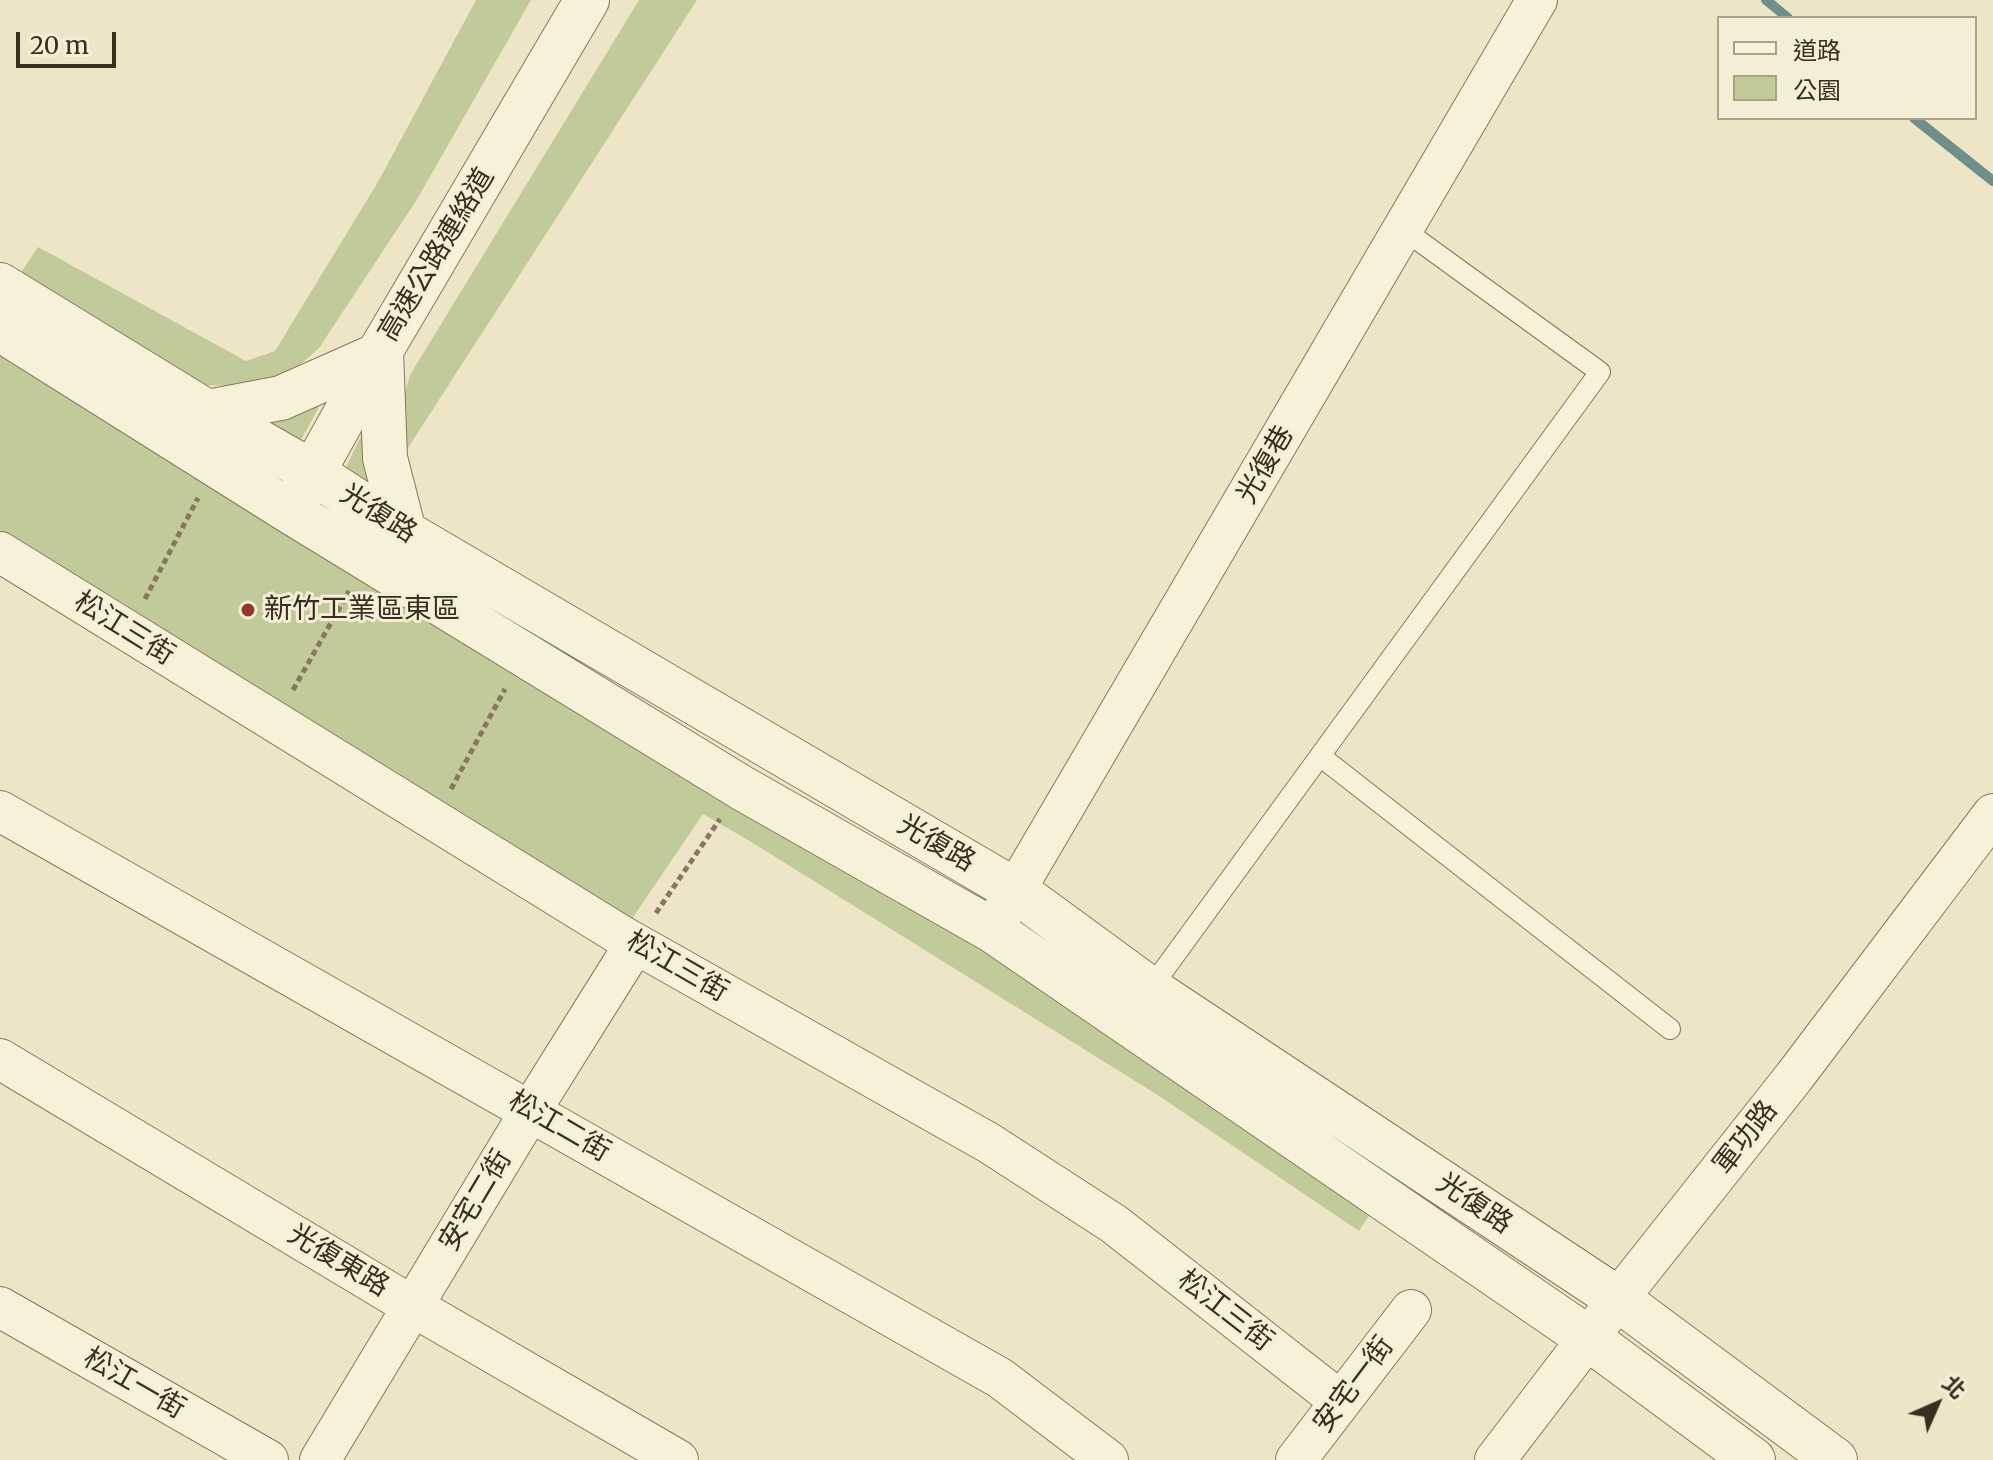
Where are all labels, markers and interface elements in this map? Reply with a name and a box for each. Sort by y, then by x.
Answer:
scale bar [20,16,120,66]
legend [1717,16,1977,120]
text: 20 m [30,30,89,61]
text: 道路 [1793,35,1841,66]
text: 公園 [1793,75,1841,106]
street label: 高速公路連絡道 [372,162,502,348]
street label: 光復巷 [1230,420,1302,510]
street label: 光復路 [333,477,423,551]
street label: 松江三街 [68,585,180,673]
place label: 新竹工業區東區 [264,593,460,627]
marker: 新竹工業區東區 [239,601,257,619]
street label: 光復路 [891,808,981,880]
street label: 松江三街 [620,924,734,1010]
street label: 松江二街 [502,1084,616,1170]
street label: 軍功路 [1707,1095,1785,1181]
street label: 安宅二街 [433,1144,519,1258]
street label: 光復路 [1430,1167,1518,1241]
street label: 光復東路 [281,1218,395,1304]
street label: 松江三街 [1171,1263,1279,1359]
street label: 安宅一街 [1307,1330,1401,1440]
street label: 松江一街 [77,1341,191,1427]
north arrow [1897,1364,1977,1444]
text: 北 [1936,1369,1972,1405]

